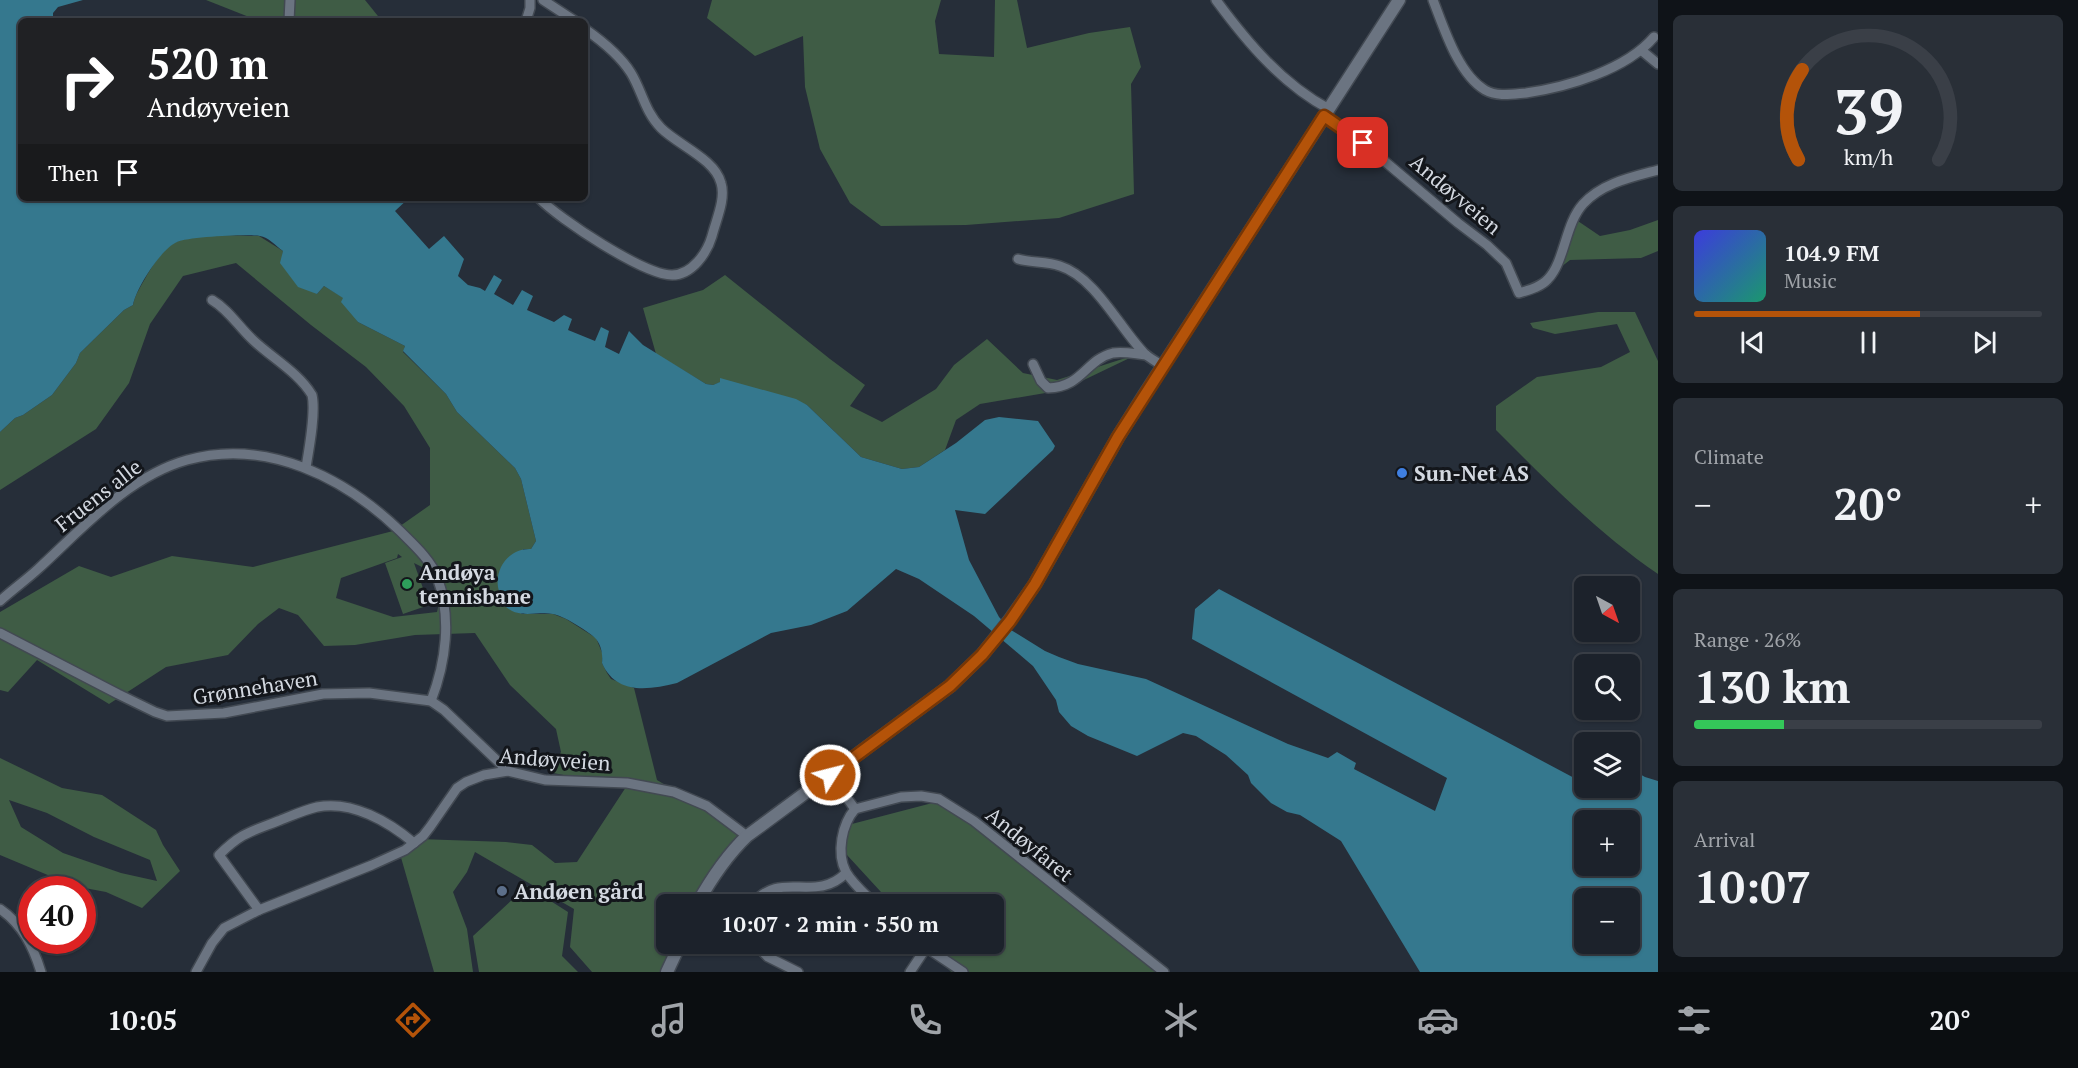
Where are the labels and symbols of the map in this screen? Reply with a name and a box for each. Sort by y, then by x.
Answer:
pin [1337,117,1388,168]
street label: Andøyveien [1404,148,1508,241]
street label: Fruens alle [49,452,147,538]
place label: Sun-Net AS [1414,459,1529,487]
marker: Sun-Net AS [1395,466,1409,480]
place label: Andøya tennisbane [419,558,531,610]
north arrow [1574,576,1640,642]
marker: Andøya tennisbane [400,577,414,591]
street label: Grønnehaven [191,663,320,711]
street label: Andøyveien [499,741,612,777]
position arrow [798,743,862,807]
street label: Andøyfaret [981,800,1080,888]
speed limit sign: 40 [18,876,96,954]
place label: Andøen gård [514,877,644,905]
marker: Andøen gård [495,884,509,898]

